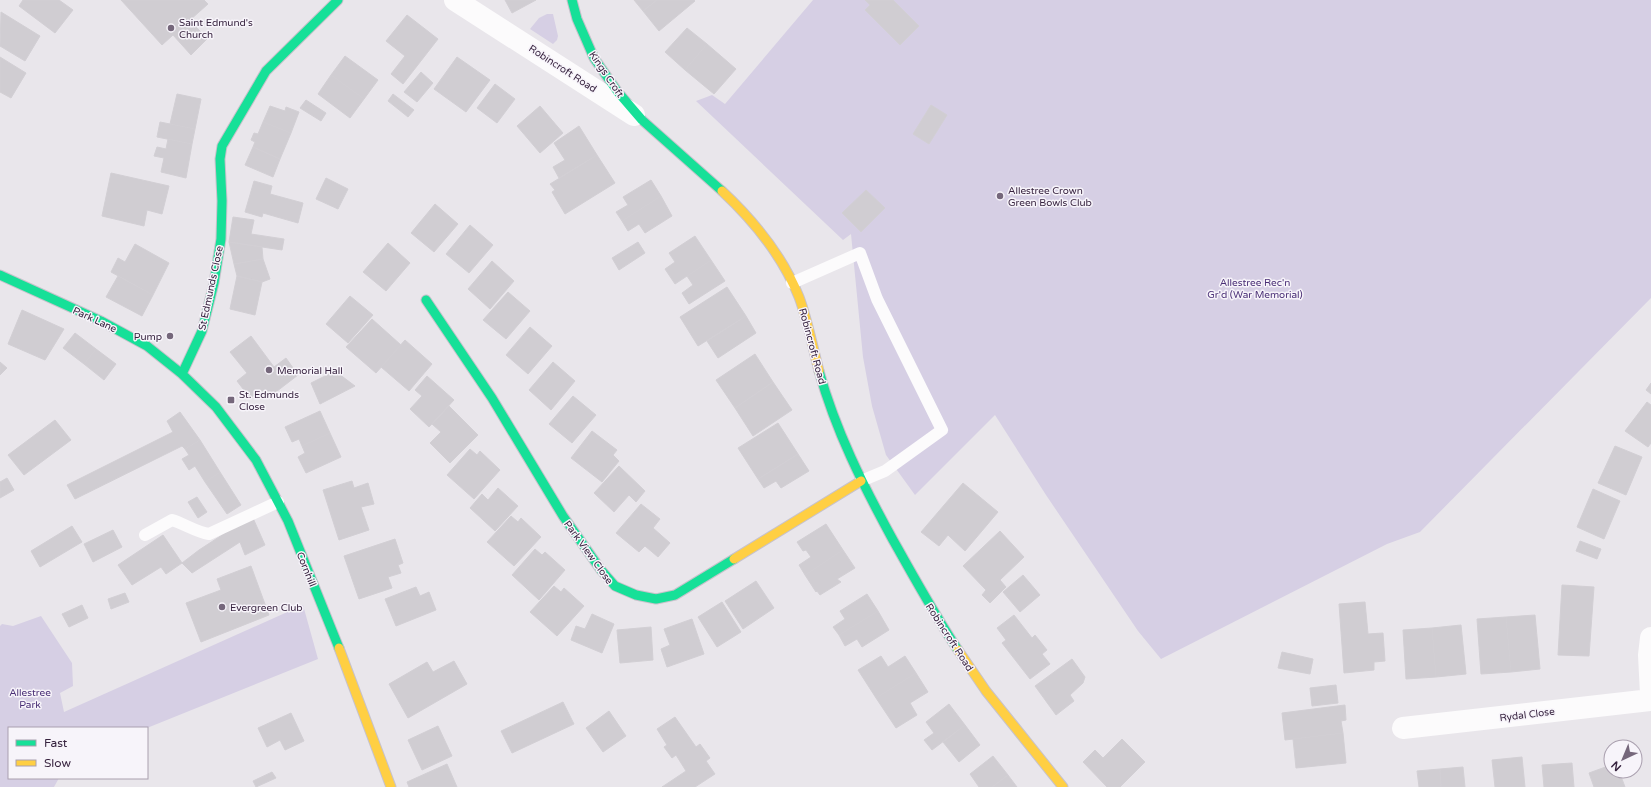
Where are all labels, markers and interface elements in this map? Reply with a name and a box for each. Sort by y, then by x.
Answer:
place label: Saint Edmund's Church [179,17,253,41]
marker: Saint Edmund's Church [166,23,176,33]
street label: Robincroft Road [526,42,599,95]
street label: Kings Croft [586,49,626,100]
place label: Allestree Crown Green Bowls Club [1008,185,1092,209]
marker: Allestree Crown Green Bowls Club [995,191,1005,201]
street label: St Edmunds Close [196,245,226,331]
park label: Allestree Rec'n Gr'd (War Memorial) [1207,277,1303,301]
street label: Park Lane [71,305,119,335]
street label: Robincroft Road [796,307,828,386]
place label: Pump [134,331,162,343]
marker: Pump [165,331,175,341]
marker: Memorial Hall [264,365,274,375]
place label: Memorial Hall [277,365,343,377]
place label: St. Edmunds Close [239,389,299,413]
marker: St. Edmunds Close [226,395,236,405]
street label: Park View Close [561,519,615,587]
street label: Cornhill [294,550,318,588]
street label: Robincroft Road [923,601,976,674]
marker: Evergreen Club [217,602,227,612]
place label: Evergreen Club [230,602,303,614]
park label: Allestree Park [9,687,51,711]
street label: Rydal Close [1499,706,1556,724]
legend [8,727,148,779]
text: Fast [44,736,68,750]
north arrow [1603,739,1643,779]
text: Slow [44,756,71,770]
text: N [1609,758,1624,774]

